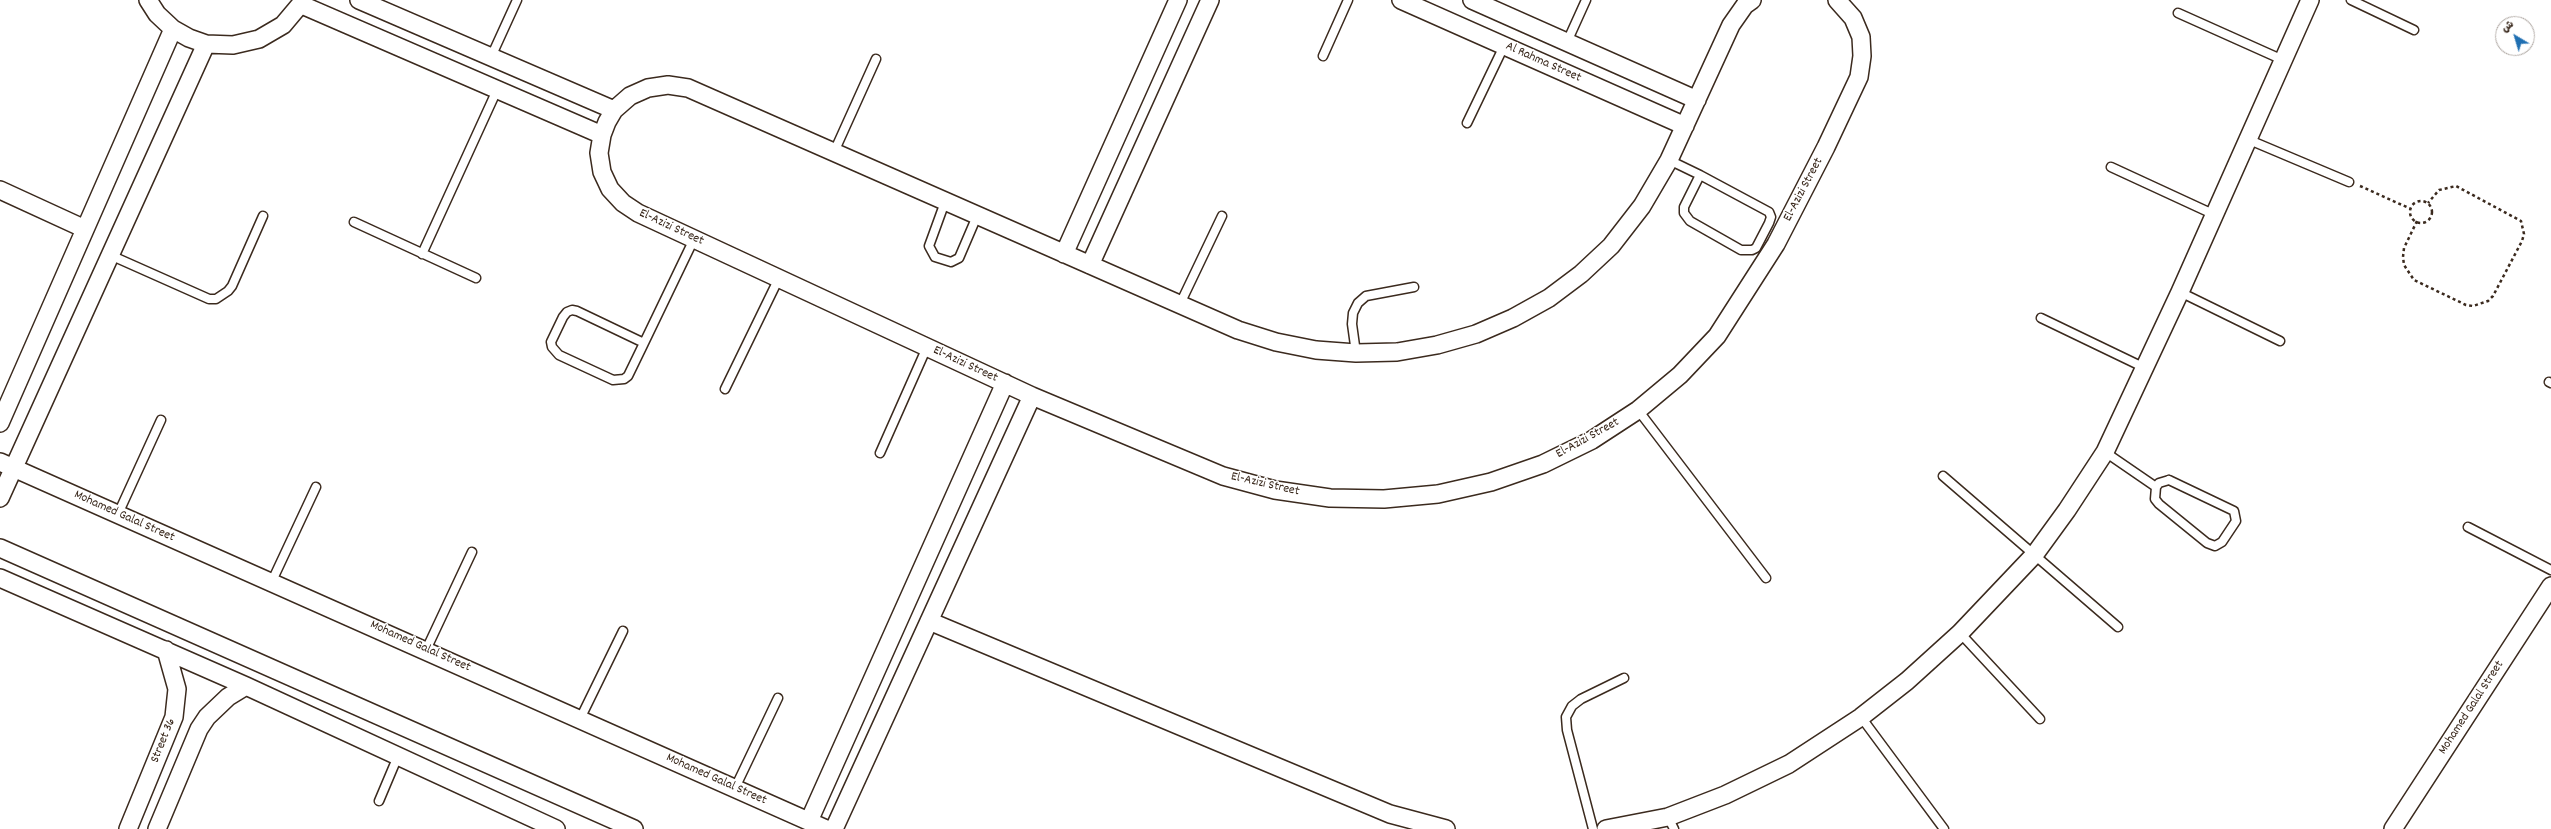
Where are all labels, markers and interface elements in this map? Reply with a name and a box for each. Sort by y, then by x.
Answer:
north arrow [2495,16,2535,56]
text: ش [2499,17,2518,37]
street label: Al Rahma Street [1503,39,1583,87]
street label: El-Azizi Street [1781,156,1827,224]
street label: El-Azizi Street [636,206,706,250]
street label: El-Azizi Street [930,343,1000,387]
street label: El-Azizi Street [1554,415,1622,463]
street label: El-Azizi Street [1229,470,1301,500]
street label: Mohamed Galal Street [71,488,177,546]
street label: Mohamed Galal Street [367,618,473,676]
street label: Mohamed Galal Street [2436,658,2508,758]
street label: Street 36 [148,716,180,766]
street label: Mohamed Galal Street [663,751,769,809]

